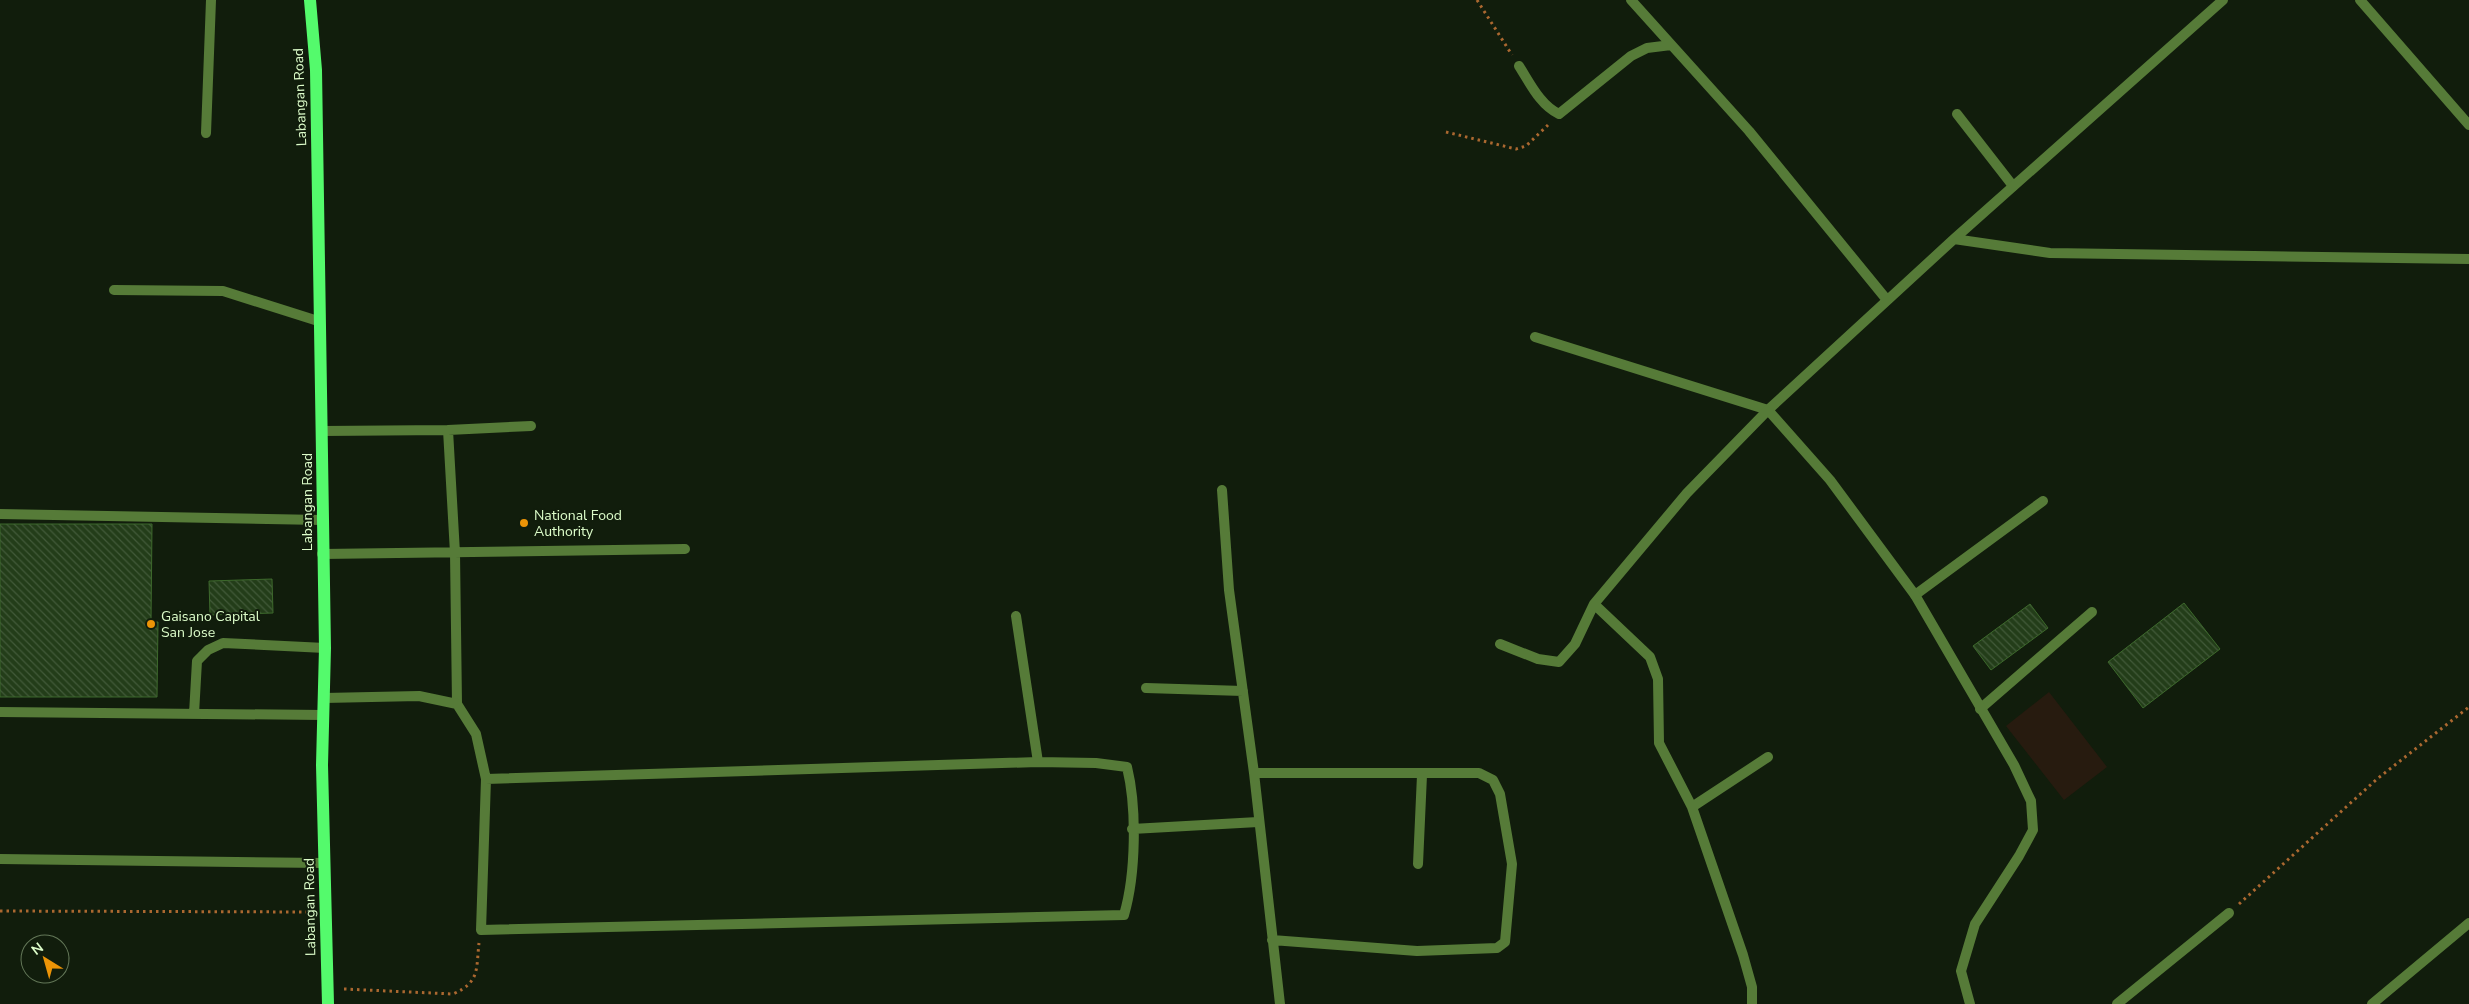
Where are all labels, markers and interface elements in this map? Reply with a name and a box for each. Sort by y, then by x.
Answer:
street label: Labangan Road [289,48,311,146]
street label: Labangan Road [298,453,317,551]
place label: National Food Authority [534,506,622,541]
marker: National Food Authority [518,517,530,529]
place label: Gaisano Capital San Jose [161,607,261,642]
marker: Gaisano Capital San Jose [145,618,157,630]
street label: Labangan Road [300,858,320,956]
north arrow [20,934,70,984]
text: N [28,938,47,960]

